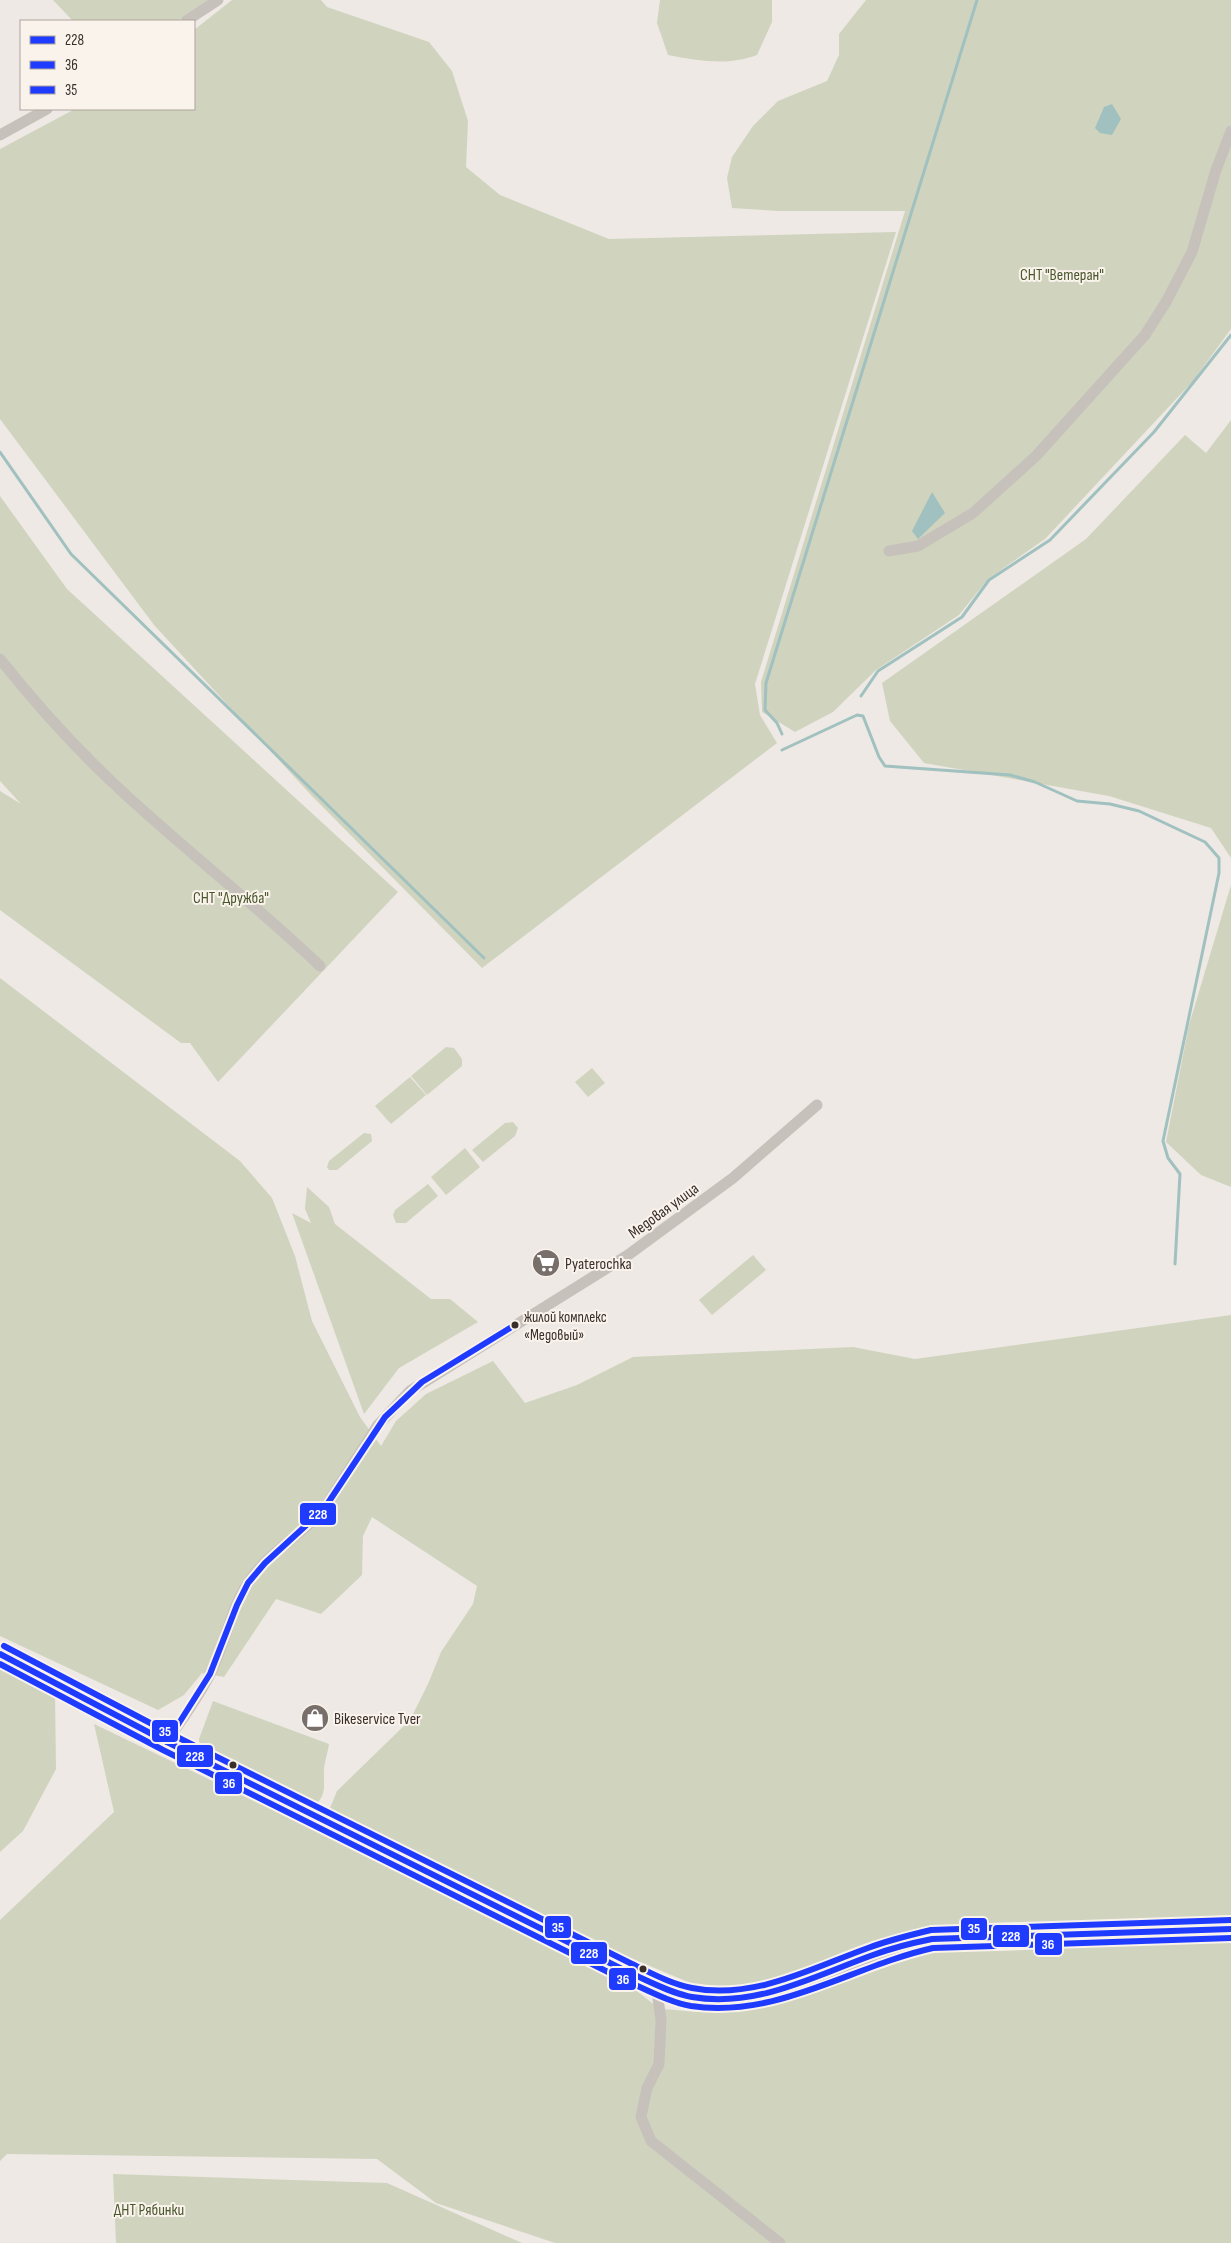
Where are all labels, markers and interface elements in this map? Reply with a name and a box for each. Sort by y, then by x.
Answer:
legend [20,20,195,110]
text: 228 [65,31,84,50]
text: 36 [65,56,78,75]
text: 35 [65,81,77,100]
park label: СНТ "Ветеран" [1020,266,1104,285]
park label: СНТ "Дружба" [193,889,269,908]
street label: Медовая улица [625,1179,703,1243]
supermarket icon: Pyaterochka [531,1248,561,1278]
place label: Pyaterochka [565,1255,632,1274]
place label: жилой комплекс «Медовый» [524,1308,607,1345]
marker: жилой комплекс «Медовый» [510,1320,520,1330]
line badge: 228 [299,1502,337,1526]
text: 228 [309,1506,328,1523]
shop icon: Bikeservice Tver [300,1703,330,1733]
place label: Bikeservice Tver [334,1710,421,1729]
line badge: 35 [151,1719,179,1743]
text: 35 [159,1723,171,1740]
line badge: 228 [176,1744,214,1768]
text: 228 [186,1748,205,1765]
unlabelled marker [228,1760,238,1770]
line badge: 36 [214,1771,243,1795]
text: 36 [223,1775,236,1792]
line badge: 35 [544,1915,572,1939]
line badge: 35 [960,1917,988,1941]
text: 35 [552,1919,564,1936]
text: 35 [968,1920,980,1937]
line badge: 228 [992,1924,1030,1948]
text: 228 [1002,1928,1021,1945]
line badge: 36 [1034,1932,1063,1956]
text: 36 [1042,1936,1055,1953]
line badge: 228 [570,1941,608,1965]
text: 228 [580,1945,599,1962]
unlabelled marker [638,1964,648,1974]
line badge: 36 [608,1967,637,1991]
text: 36 [617,1971,630,1988]
park label: ДНТ Рябинки [114,2201,184,2220]

